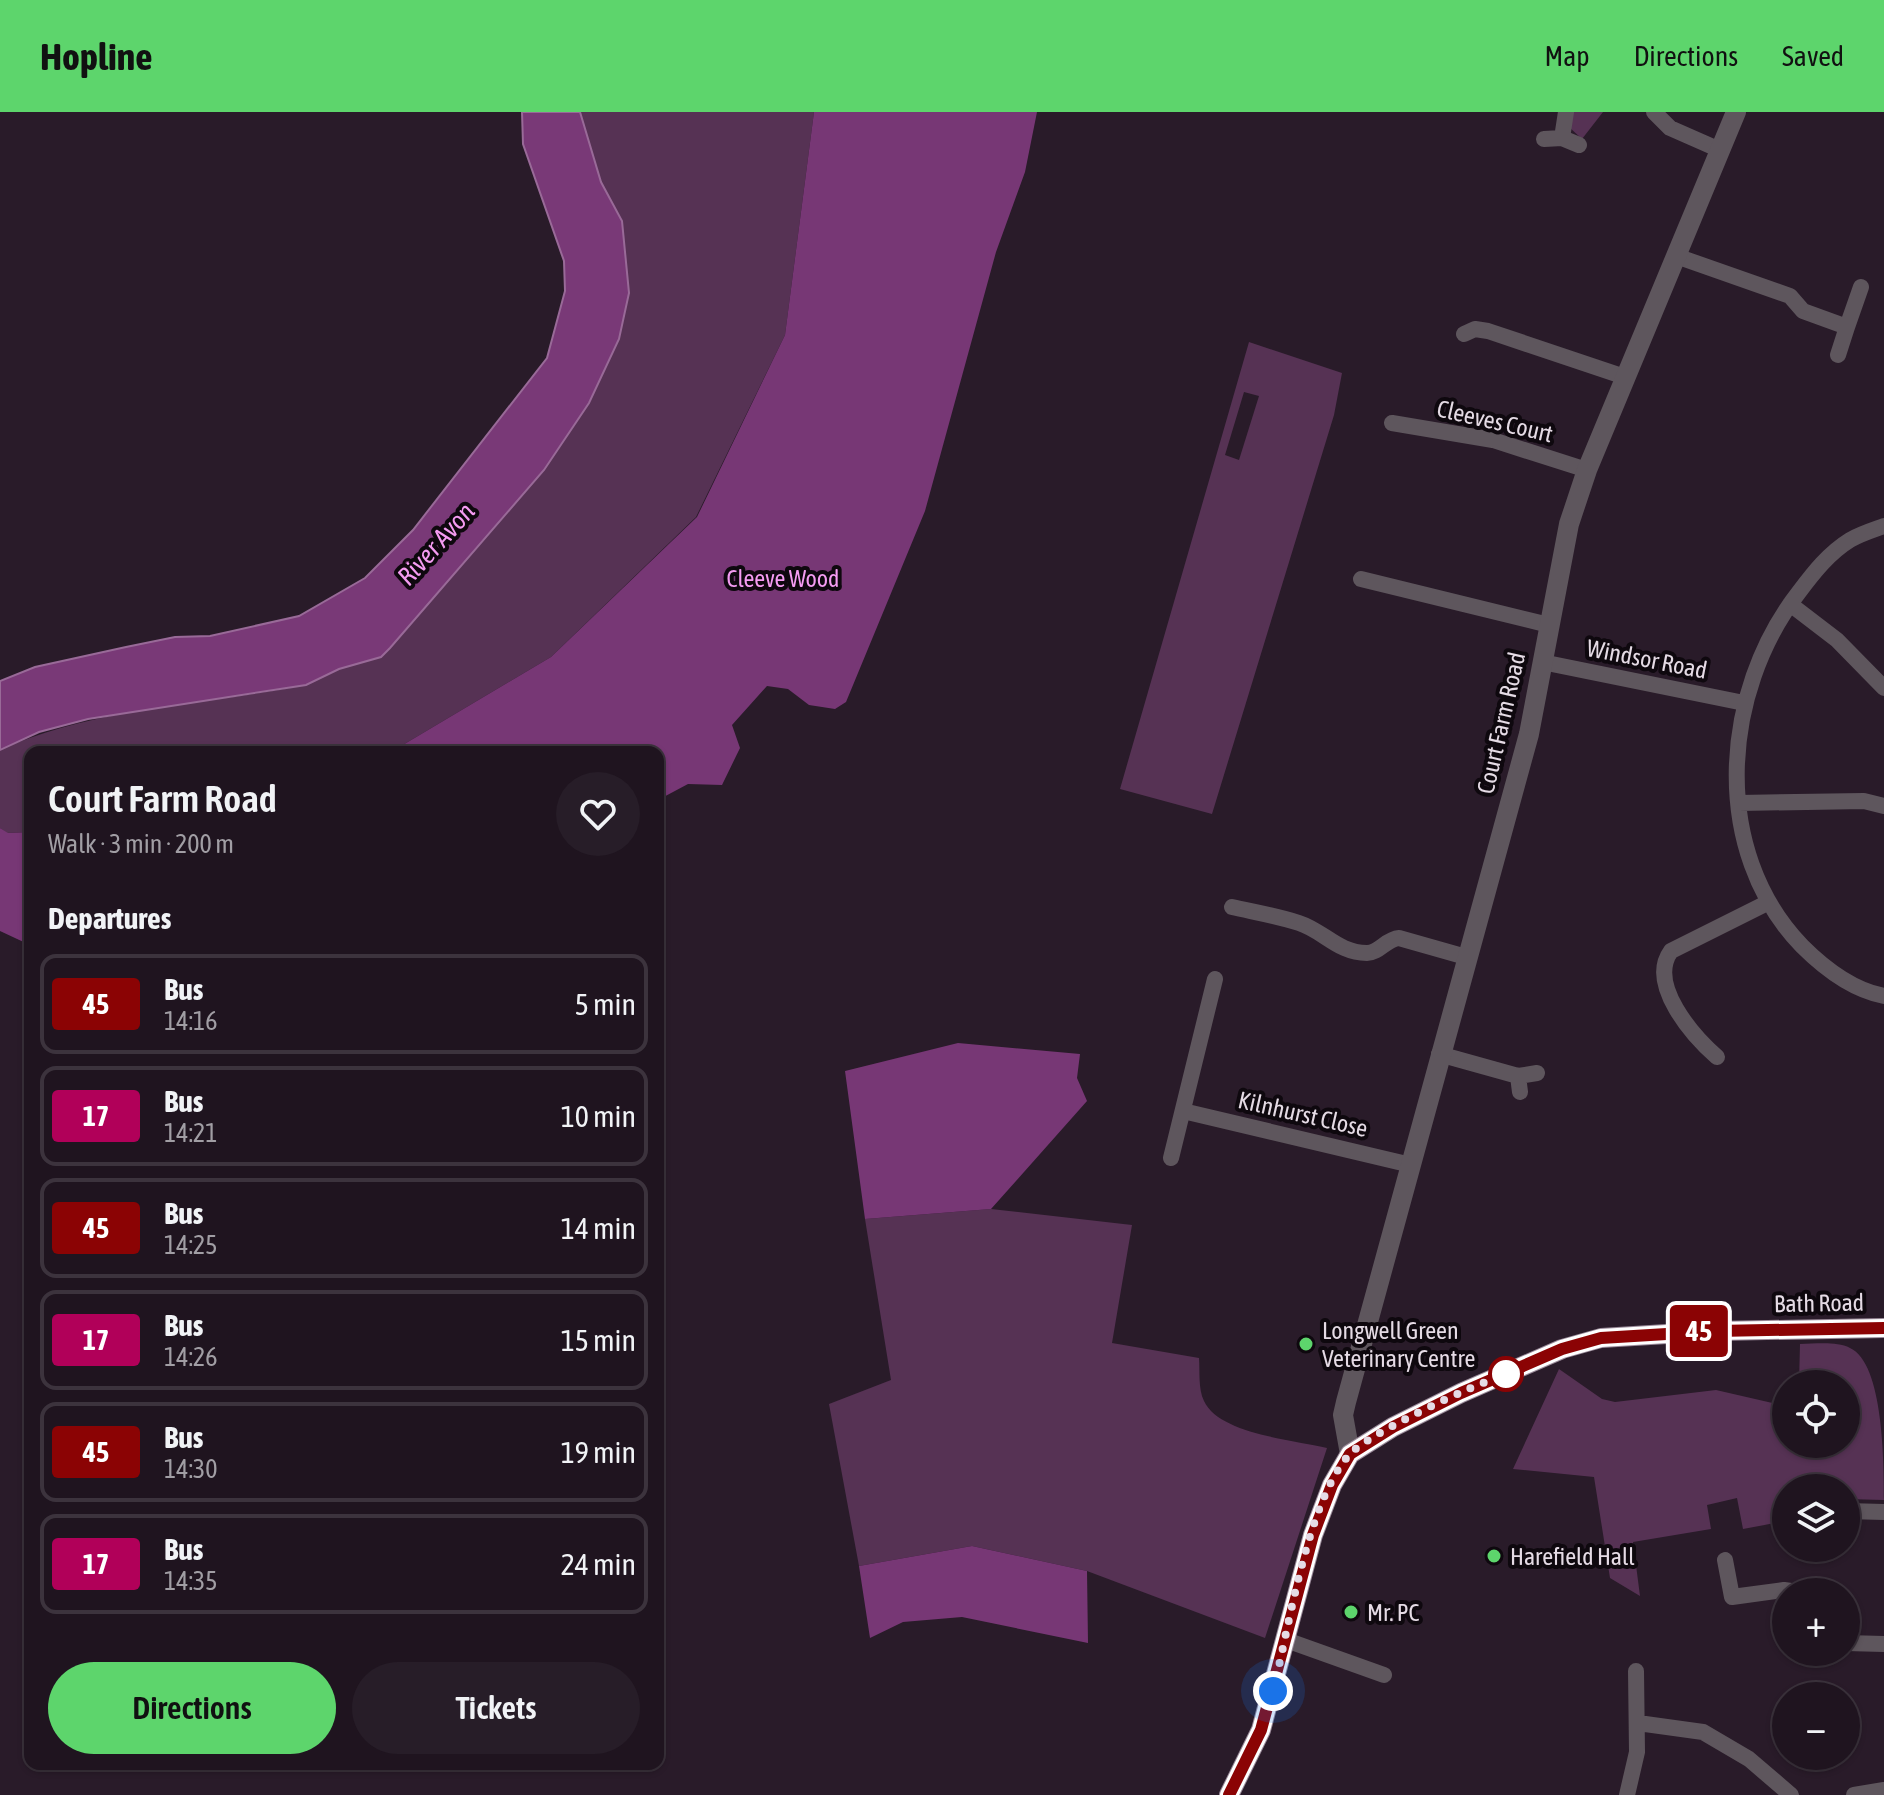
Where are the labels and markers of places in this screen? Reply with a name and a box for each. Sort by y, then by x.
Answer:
place label: Longwell Green Veterinary Centre [1322,1317,1475,1372]
marker: Longwell Green Veterinary Centre [1297,1335,1315,1353]
unlabelled marker [1489,1357,1523,1391]
place label: Harefield Hall [1510,1543,1635,1570]
marker: Harefield Hall [1485,1547,1503,1565]
place label: Mr. PC [1367,1599,1420,1626]
marker: Mr. PC [1342,1603,1360,1621]

